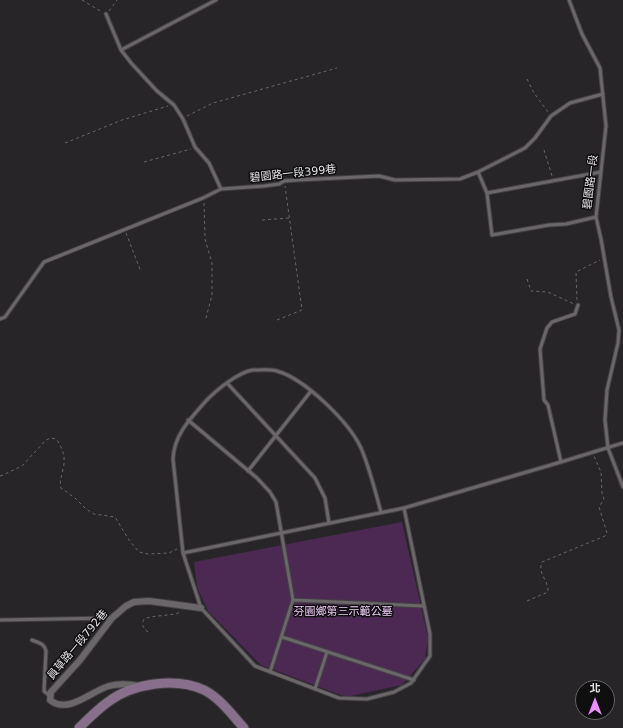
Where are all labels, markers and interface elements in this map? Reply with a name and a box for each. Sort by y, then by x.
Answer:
street label: 碧園路一段 [581,154,601,210]
street label: 碧園路一段399巷 [249,163,337,185]
park label: 芬園鄉第三示範公墓 [294,605,392,619]
street label: 員草路一段792巷 [45,607,111,683]
north arrow [575,680,615,720]
text: 北 [590,682,601,695]

